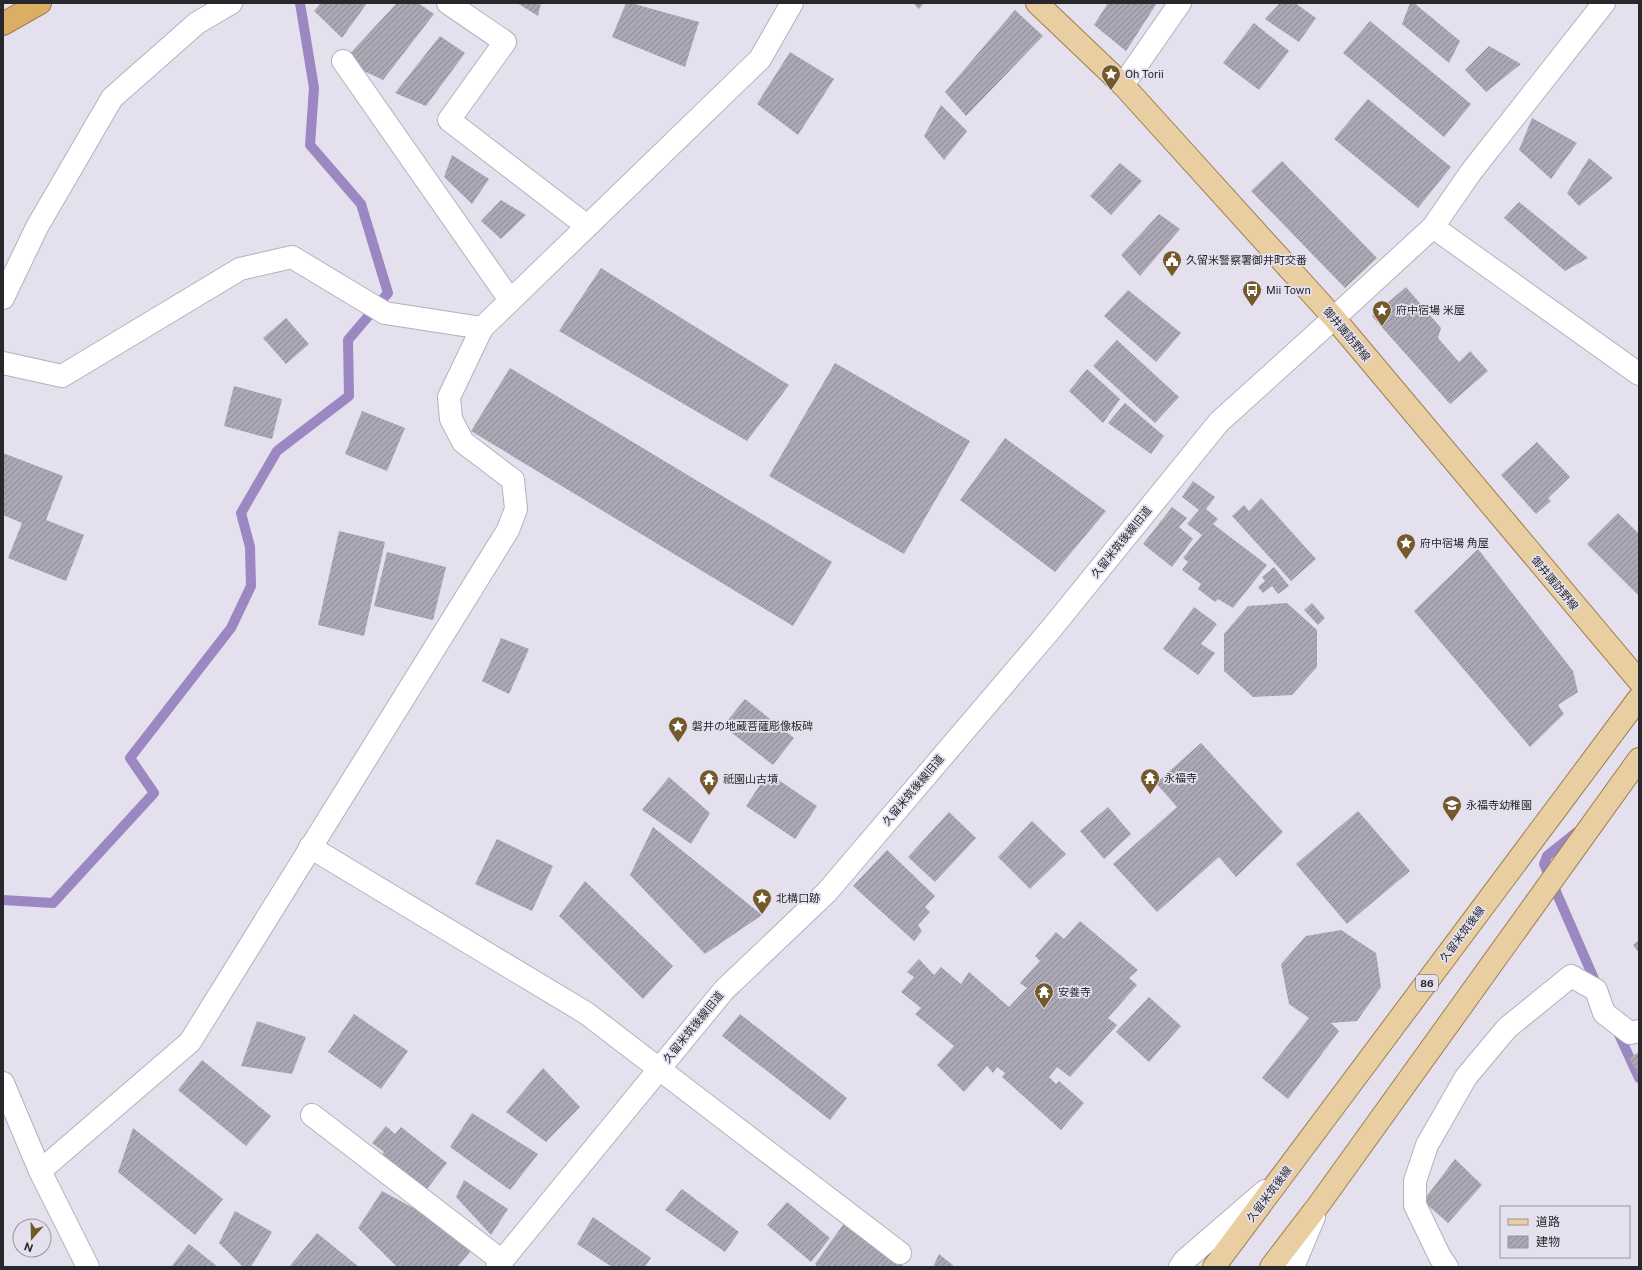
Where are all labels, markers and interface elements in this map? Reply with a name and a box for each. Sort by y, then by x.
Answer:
place icon: Oh Torii [1100,63,1122,91]
place label: Oh Torii [1125,68,1164,80]
public building icon: 久留米警察署御井町交番 [1161,249,1183,277]
place label: 久留米警察署御井町交番 [1186,254,1307,266]
bus stop icon: Mii Town [1241,279,1263,307]
place label: Mii Town [1266,284,1311,296]
place icon: 府中宿場 米屋 [1371,299,1393,327]
street label: 御井諏訪野線 [1321,304,1373,363]
place label: 府中宿場 米屋 [1396,304,1465,316]
street label: 久留米筑後線旧道 [1089,504,1153,580]
place icon: 府中宿場 角屋 [1395,532,1417,560]
place label: 府中宿場 角屋 [1420,537,1489,549]
street label: 御井諏訪野線 [1529,553,1581,612]
place icon: 磐井の地蔵菩薩彫像板碑 [667,715,689,743]
place label: 磐井の地蔵菩薩彫像板碑 [692,720,813,732]
street label: 久留米筑後線旧道 [880,752,946,828]
temple icon: 永福寺 [1139,767,1161,795]
temple icon: 祇園山古墳 [698,768,720,796]
place label: 永福寺 [1164,772,1197,784]
place label: 祇園山古墳 [723,773,778,785]
school or university icon: 永福寺幼稚園 [1441,794,1463,822]
place label: 永福寺幼稚園 [1466,799,1532,811]
place icon: 北構口跡 [751,887,773,915]
place label: 北構口跡 [776,892,820,904]
street label: 久留米筑後線 [1437,904,1487,964]
road number: 86 [1416,975,1438,991]
temple icon: 安養寺 [1033,981,1055,1009]
place label: 安養寺 [1058,986,1091,998]
street label: 久留米筑後線旧道 [661,989,725,1065]
street label: 久留米筑後線 [1244,1164,1294,1224]
legend [1500,1206,1630,1258]
text: 道路 [1536,1215,1560,1229]
north arrow [12,1218,52,1258]
text: 建物 [1536,1235,1560,1249]
text: N [22,1240,35,1255]

